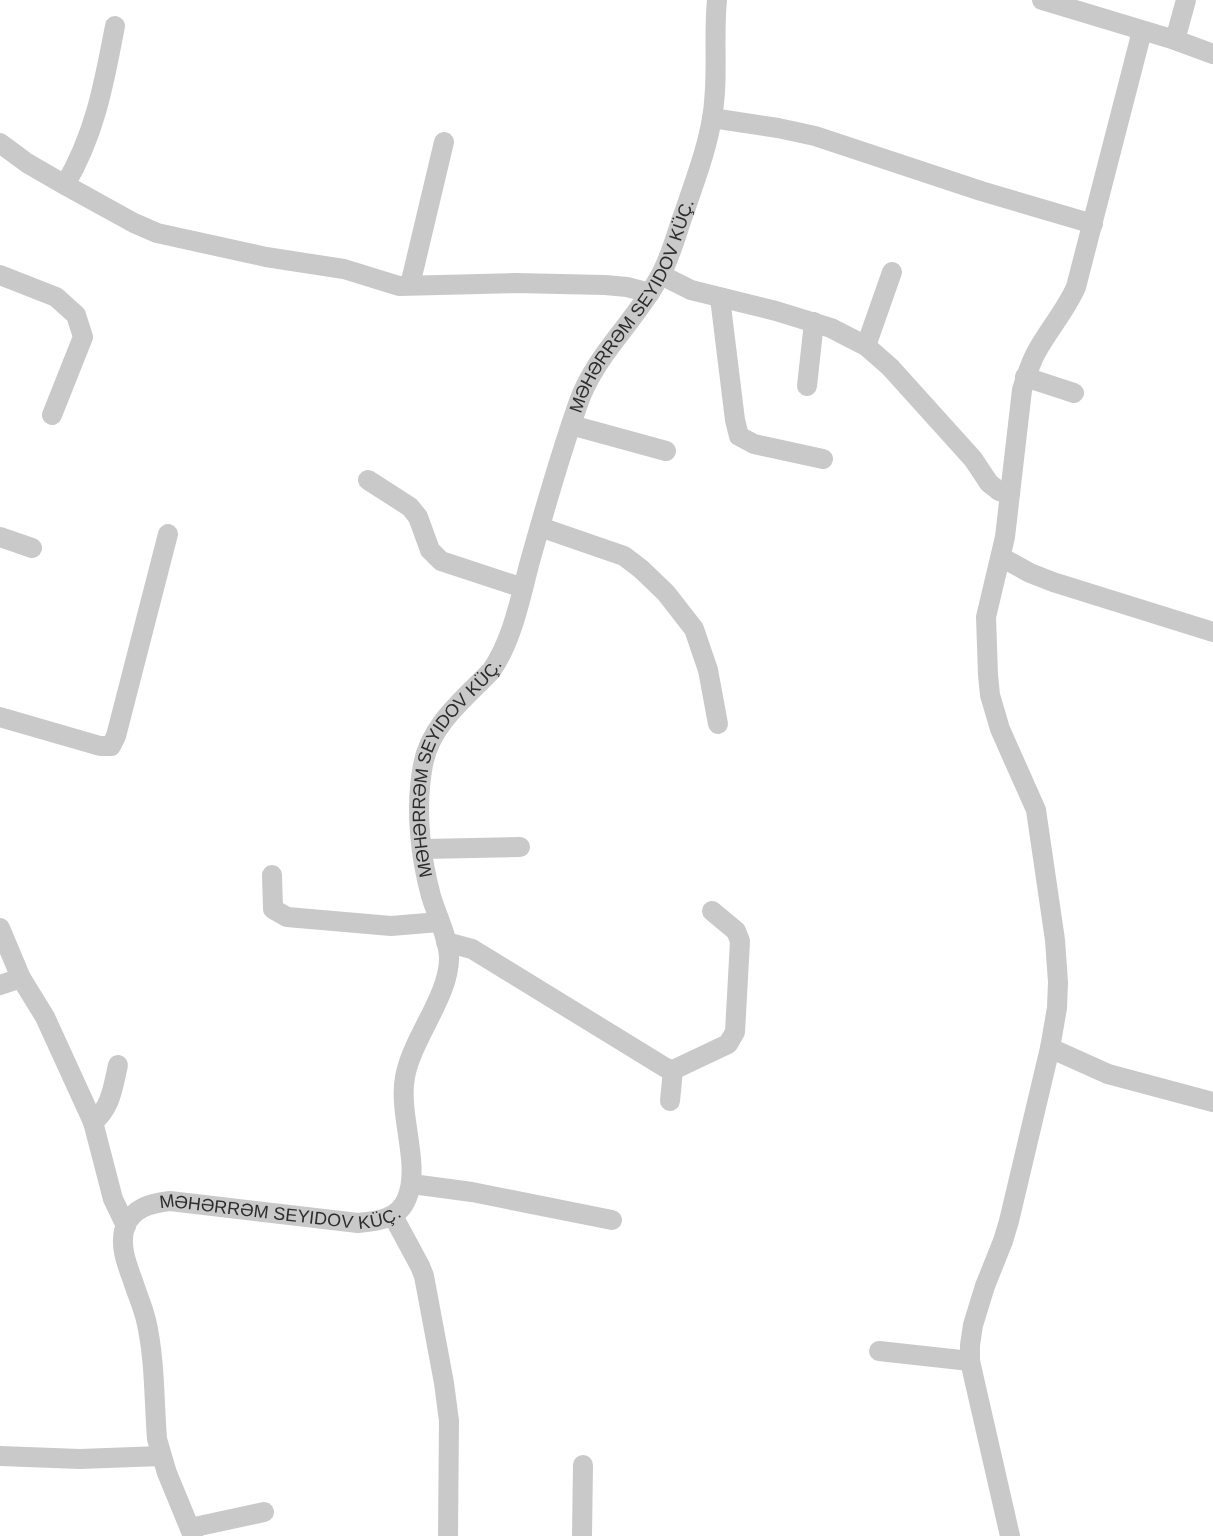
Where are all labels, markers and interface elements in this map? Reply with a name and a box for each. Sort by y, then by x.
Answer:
street label: MƏHƏRRƏM SEYIDOV KÜÇ. [566,196,698,415]
street label: MƏHƏRRƏM SEYIDOV KÜÇ. [409,656,506,879]
street label: MƏHƏRRƏM SEYIDOV KÜÇ. [158,1190,405,1233]

